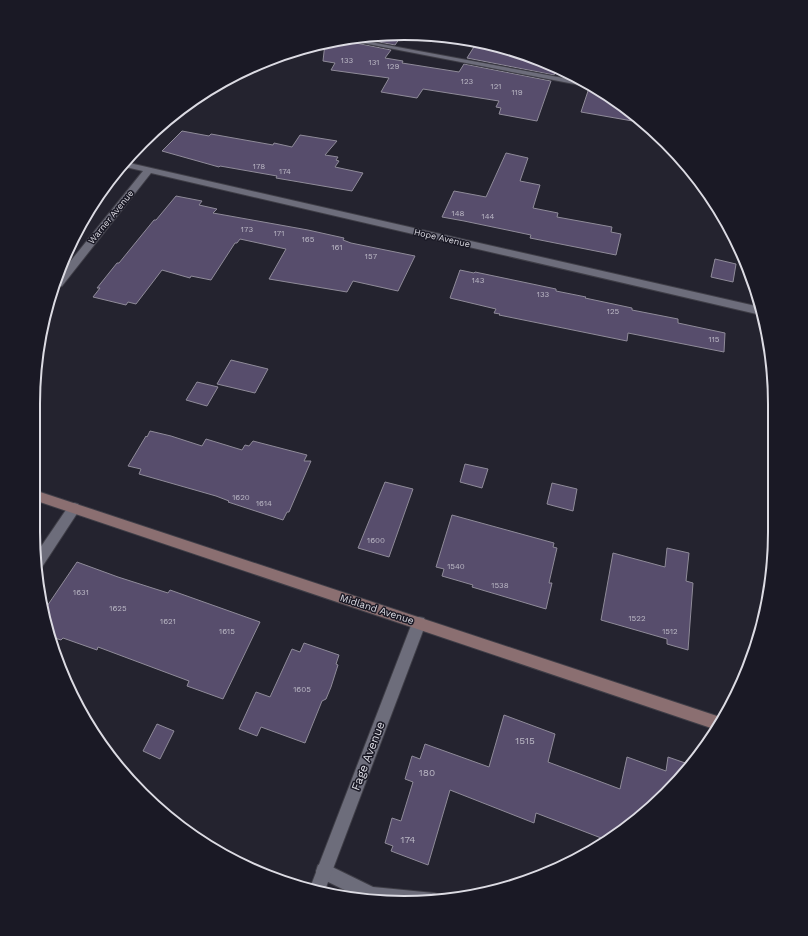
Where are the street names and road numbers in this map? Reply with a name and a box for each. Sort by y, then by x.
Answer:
street label: Warner Avenue [86,188,136,246]
street label: Hope Avenue [413,227,471,249]
street label: Midland Avenue [339,592,416,626]
street label: Fage Avenue [348,719,388,793]

